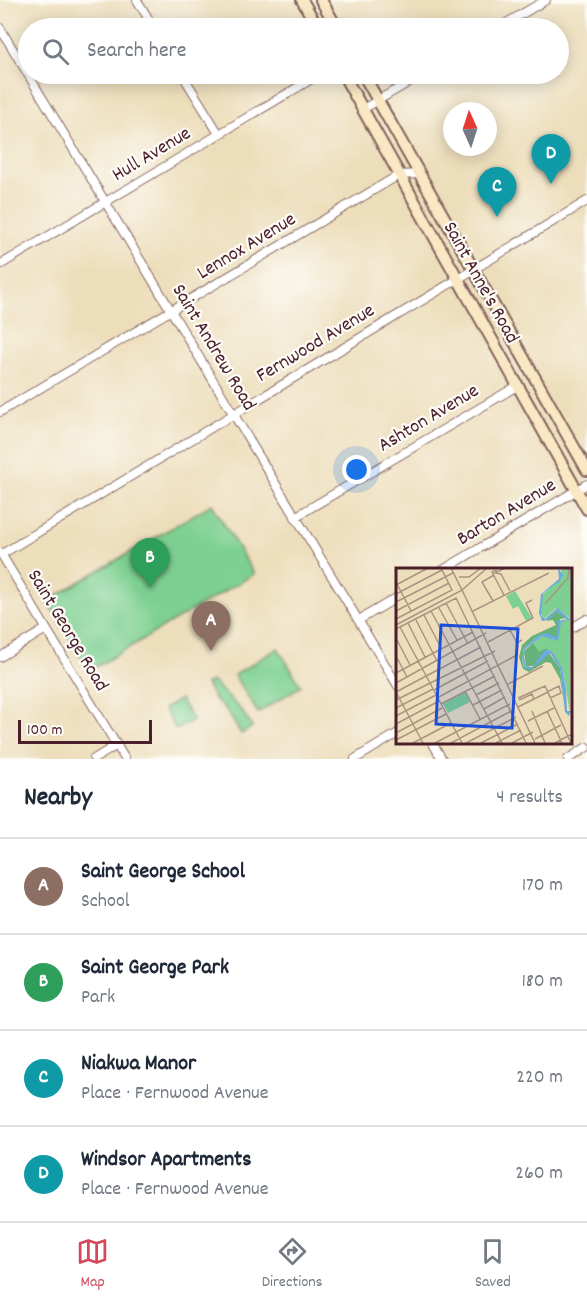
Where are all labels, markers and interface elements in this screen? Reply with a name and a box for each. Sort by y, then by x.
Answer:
search box [18,18,569,84]
icon: search [39,35,72,68]
text: Search here [87,36,186,67]
north arrow [443,102,497,156]
street label: Hull Avenue [107,120,197,190]
pin: D [532,134,570,184]
pin: C [478,168,516,217]
street label: Lennox Avenue [192,206,302,288]
street label: Saint Anne's Road [435,217,525,349]
street label: Saint Andrew Road [164,279,262,417]
street label: Fernwood Avenue [251,297,381,390]
street label: Ashton Avenue [373,378,485,460]
your location [342,455,371,484]
street label: Barton Avenue [452,472,562,554]
pin: B [130,538,170,588]
street label: Saint George Road [20,565,114,697]
inset map [396,568,572,744]
pin: A [192,602,230,651]
scale bar [18,717,152,744]
text: 100 m [27,719,63,742]
text: Nearby [24,780,92,817]
text: 4 results [496,784,563,812]
text: Saint George School [81,857,245,888]
text: A [38,872,49,900]
text: 170 m [522,872,563,900]
text: School [81,888,130,916]
text: Saint George Park [81,953,229,984]
text: B [39,968,48,996]
text: 180 m [521,968,563,996]
text: Park [81,984,115,1012]
text: Niakwa Manor [81,1049,196,1080]
text: C [39,1064,48,1092]
text: 220 m [516,1064,563,1092]
text: Place · Fernwood Avenue [81,1080,269,1108]
text: Windsor Apartments [81,1145,251,1176]
text: D [38,1160,49,1188]
text: 260 m [515,1160,563,1188]
text: Place · Fernwood Avenue [81,1176,269,1204]
tab: Map [76,1235,109,1294]
tab: Directions [262,1235,322,1294]
tab: Saved [475,1235,511,1294]

